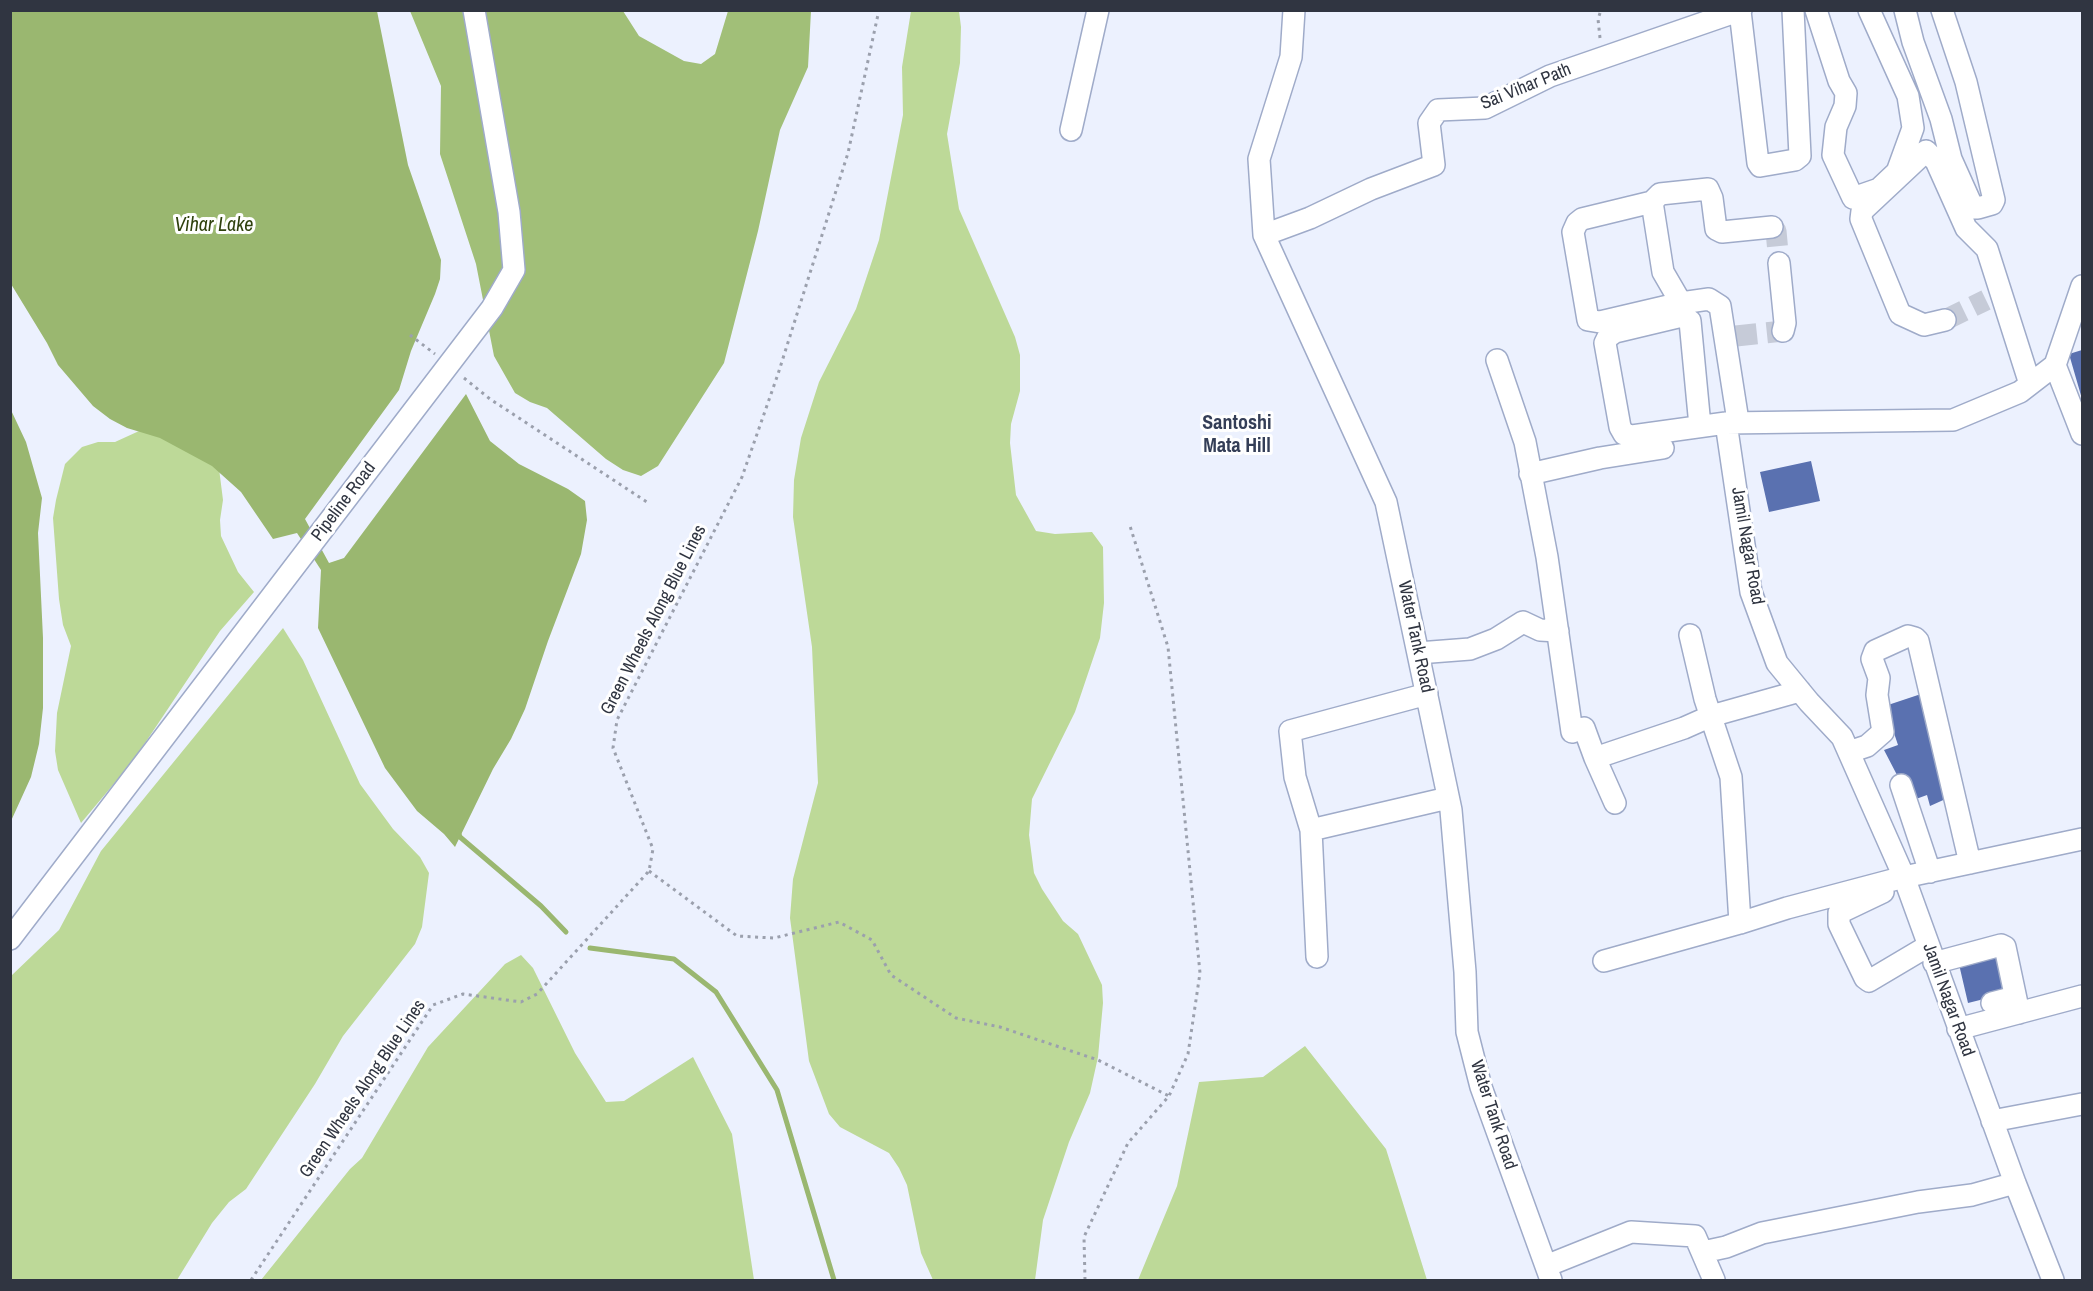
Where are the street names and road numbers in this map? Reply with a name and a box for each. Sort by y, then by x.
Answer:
street label: Sai Vihar Path [1478,59,1574,115]
street label: Pipeline Road [307,458,381,546]
street label: Jamil Nagar Road [1726,486,1768,606]
street label: Green Wheels Along Blue Lines [597,522,711,718]
street label: Water Tank Road [1393,579,1437,695]
street label: Jamil Nagar Road [1918,940,1978,1060]
street label: Green Wheels Along Blue Lines [295,996,431,1182]
street label: Water Tank Road [1465,1058,1521,1172]

